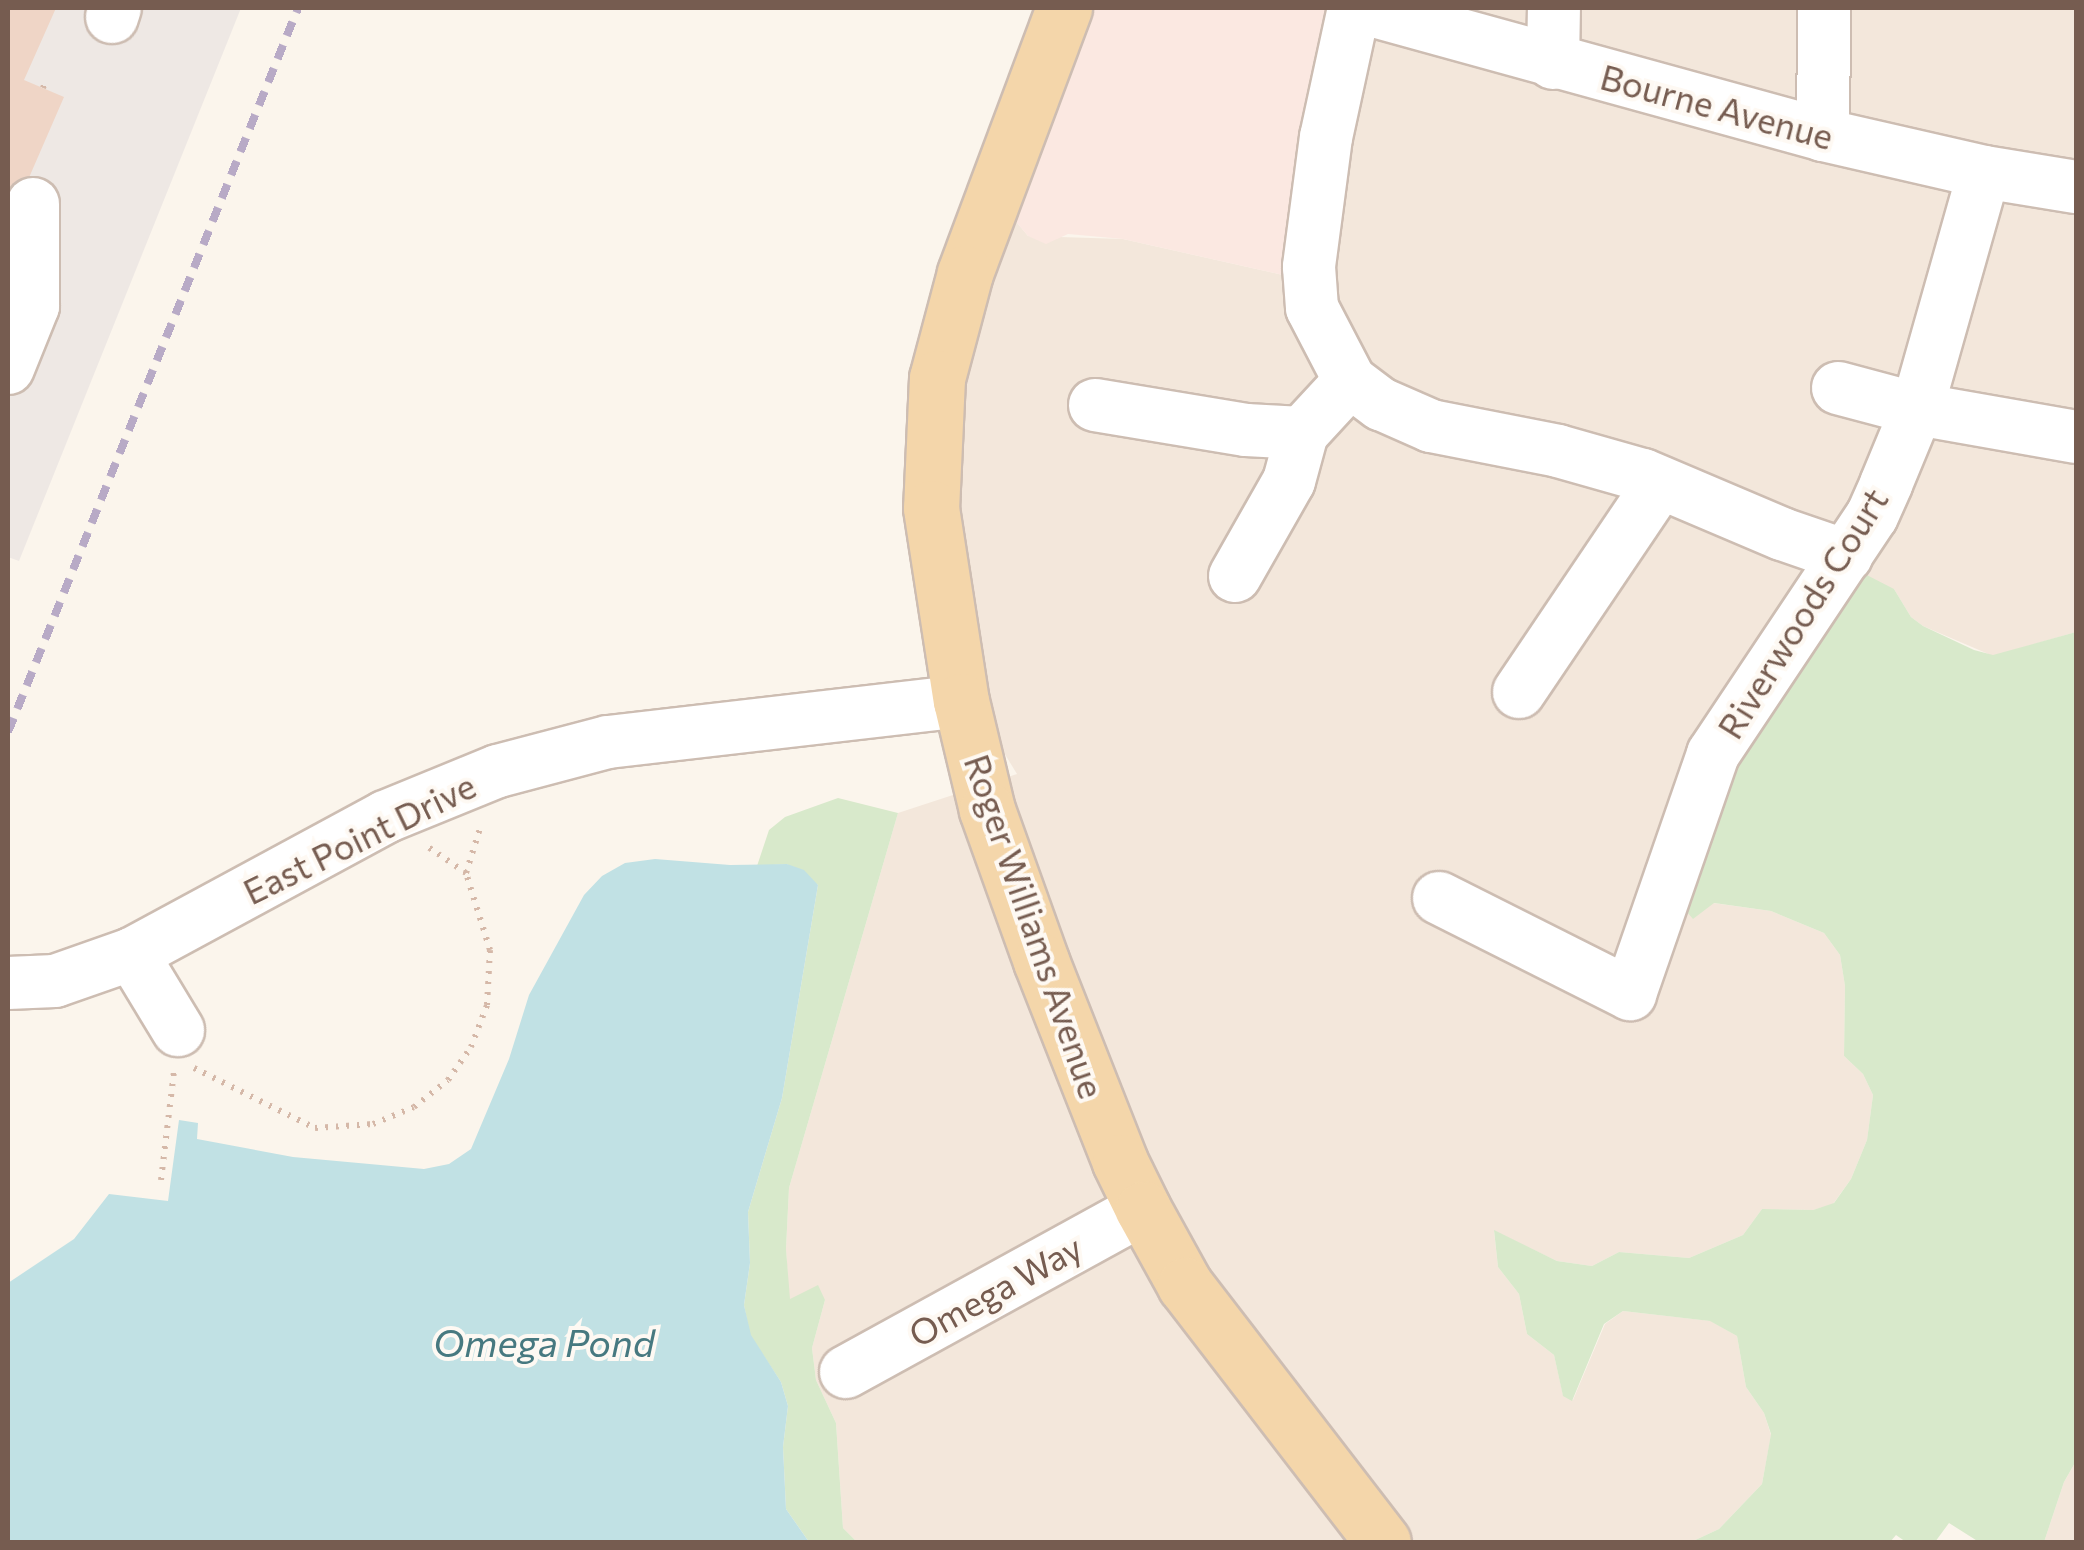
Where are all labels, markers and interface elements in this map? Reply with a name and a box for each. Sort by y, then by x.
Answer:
street label: Bourne Avenue [1596,55,1838,157]
street label: Riverwoods Court [1708,480,1896,746]
street label: Roger Williams Avenue [956,749,1114,1103]
street label: East Point Drive [236,764,482,912]
street label: Omega Way [901,1225,1089,1355]
water label: Omega Pond [433,1319,655,1365]

